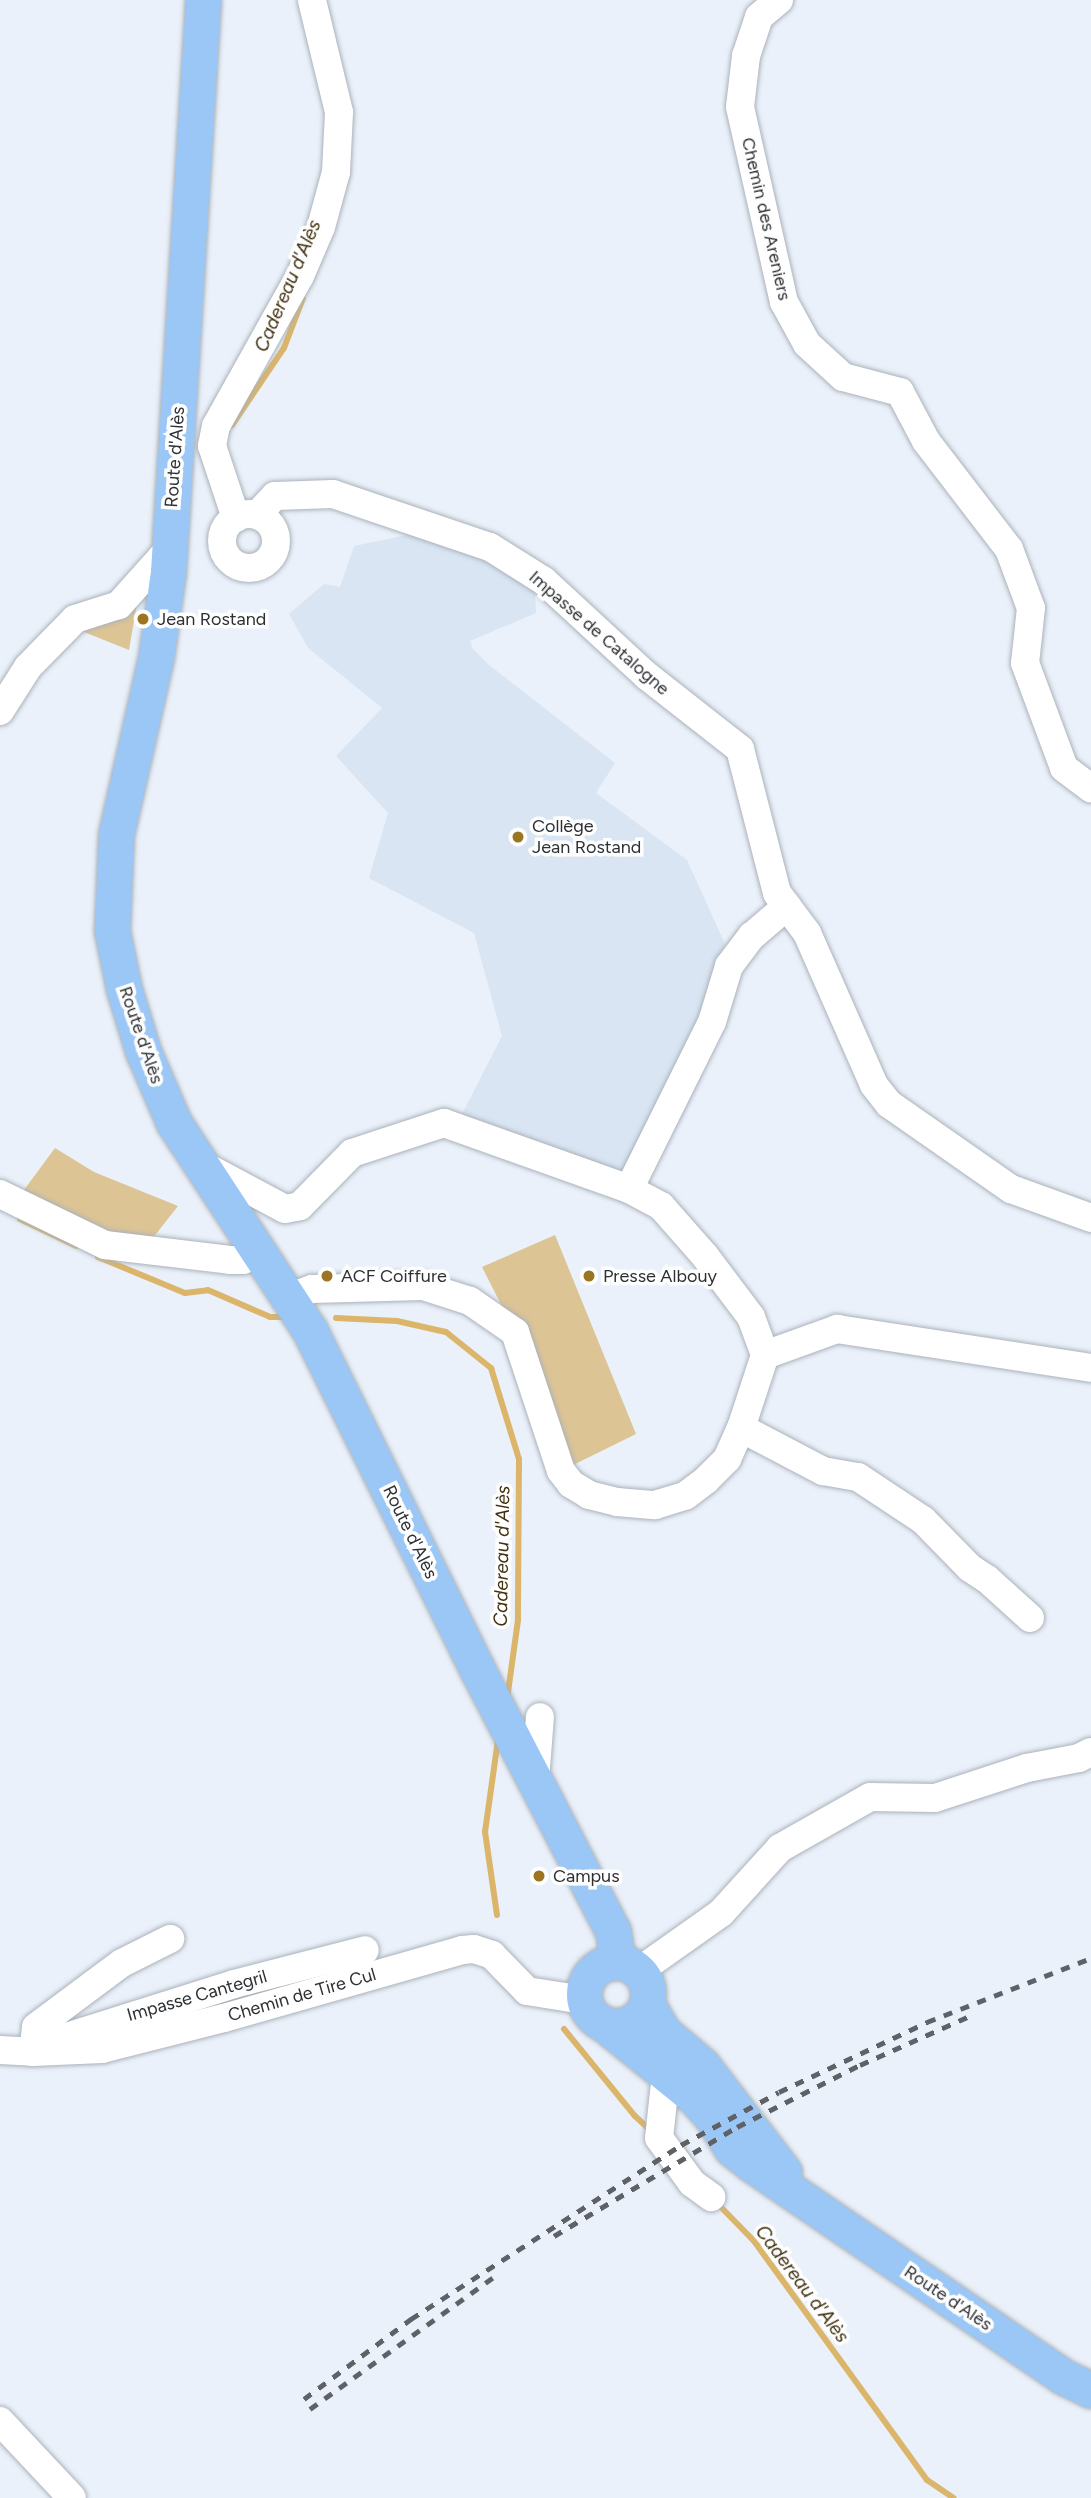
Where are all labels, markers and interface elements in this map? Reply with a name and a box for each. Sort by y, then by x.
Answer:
street label: Chemin des Areniers [737,135,795,303]
water label: Cadereau d'Alès [250,217,326,355]
street label: Route d'Alès [161,406,189,508]
street label: Impasse de Catalogne [524,566,674,700]
place label: Jean Rostand [157,608,266,630]
marker: Jean Rostand [135,611,151,627]
place label: Collège Jean Rostand [532,816,641,858]
marker: Collège Jean Rostand [510,829,526,845]
street label: Route d'Alès [114,984,168,1086]
place label: ACF Coiffure [341,1265,447,1287]
place label: Presse Albouy [603,1265,717,1287]
marker: ACF Coiffure [319,1268,335,1284]
marker: Presse Albouy [581,1268,597,1284]
street label: Route d'Alès [378,1482,442,1582]
water label: Cadereau d'Alès [489,1485,515,1627]
place label: Campus [553,1865,620,1887]
marker: Campus [531,1868,547,1884]
street label: Chemin de Tire Cul [225,1964,379,2026]
street label: Impasse Cantegril [125,1966,269,2026]
water label: Cadereau d'Alès [750,2221,854,2347]
street label: Route d'Alès [900,2261,996,2335]

